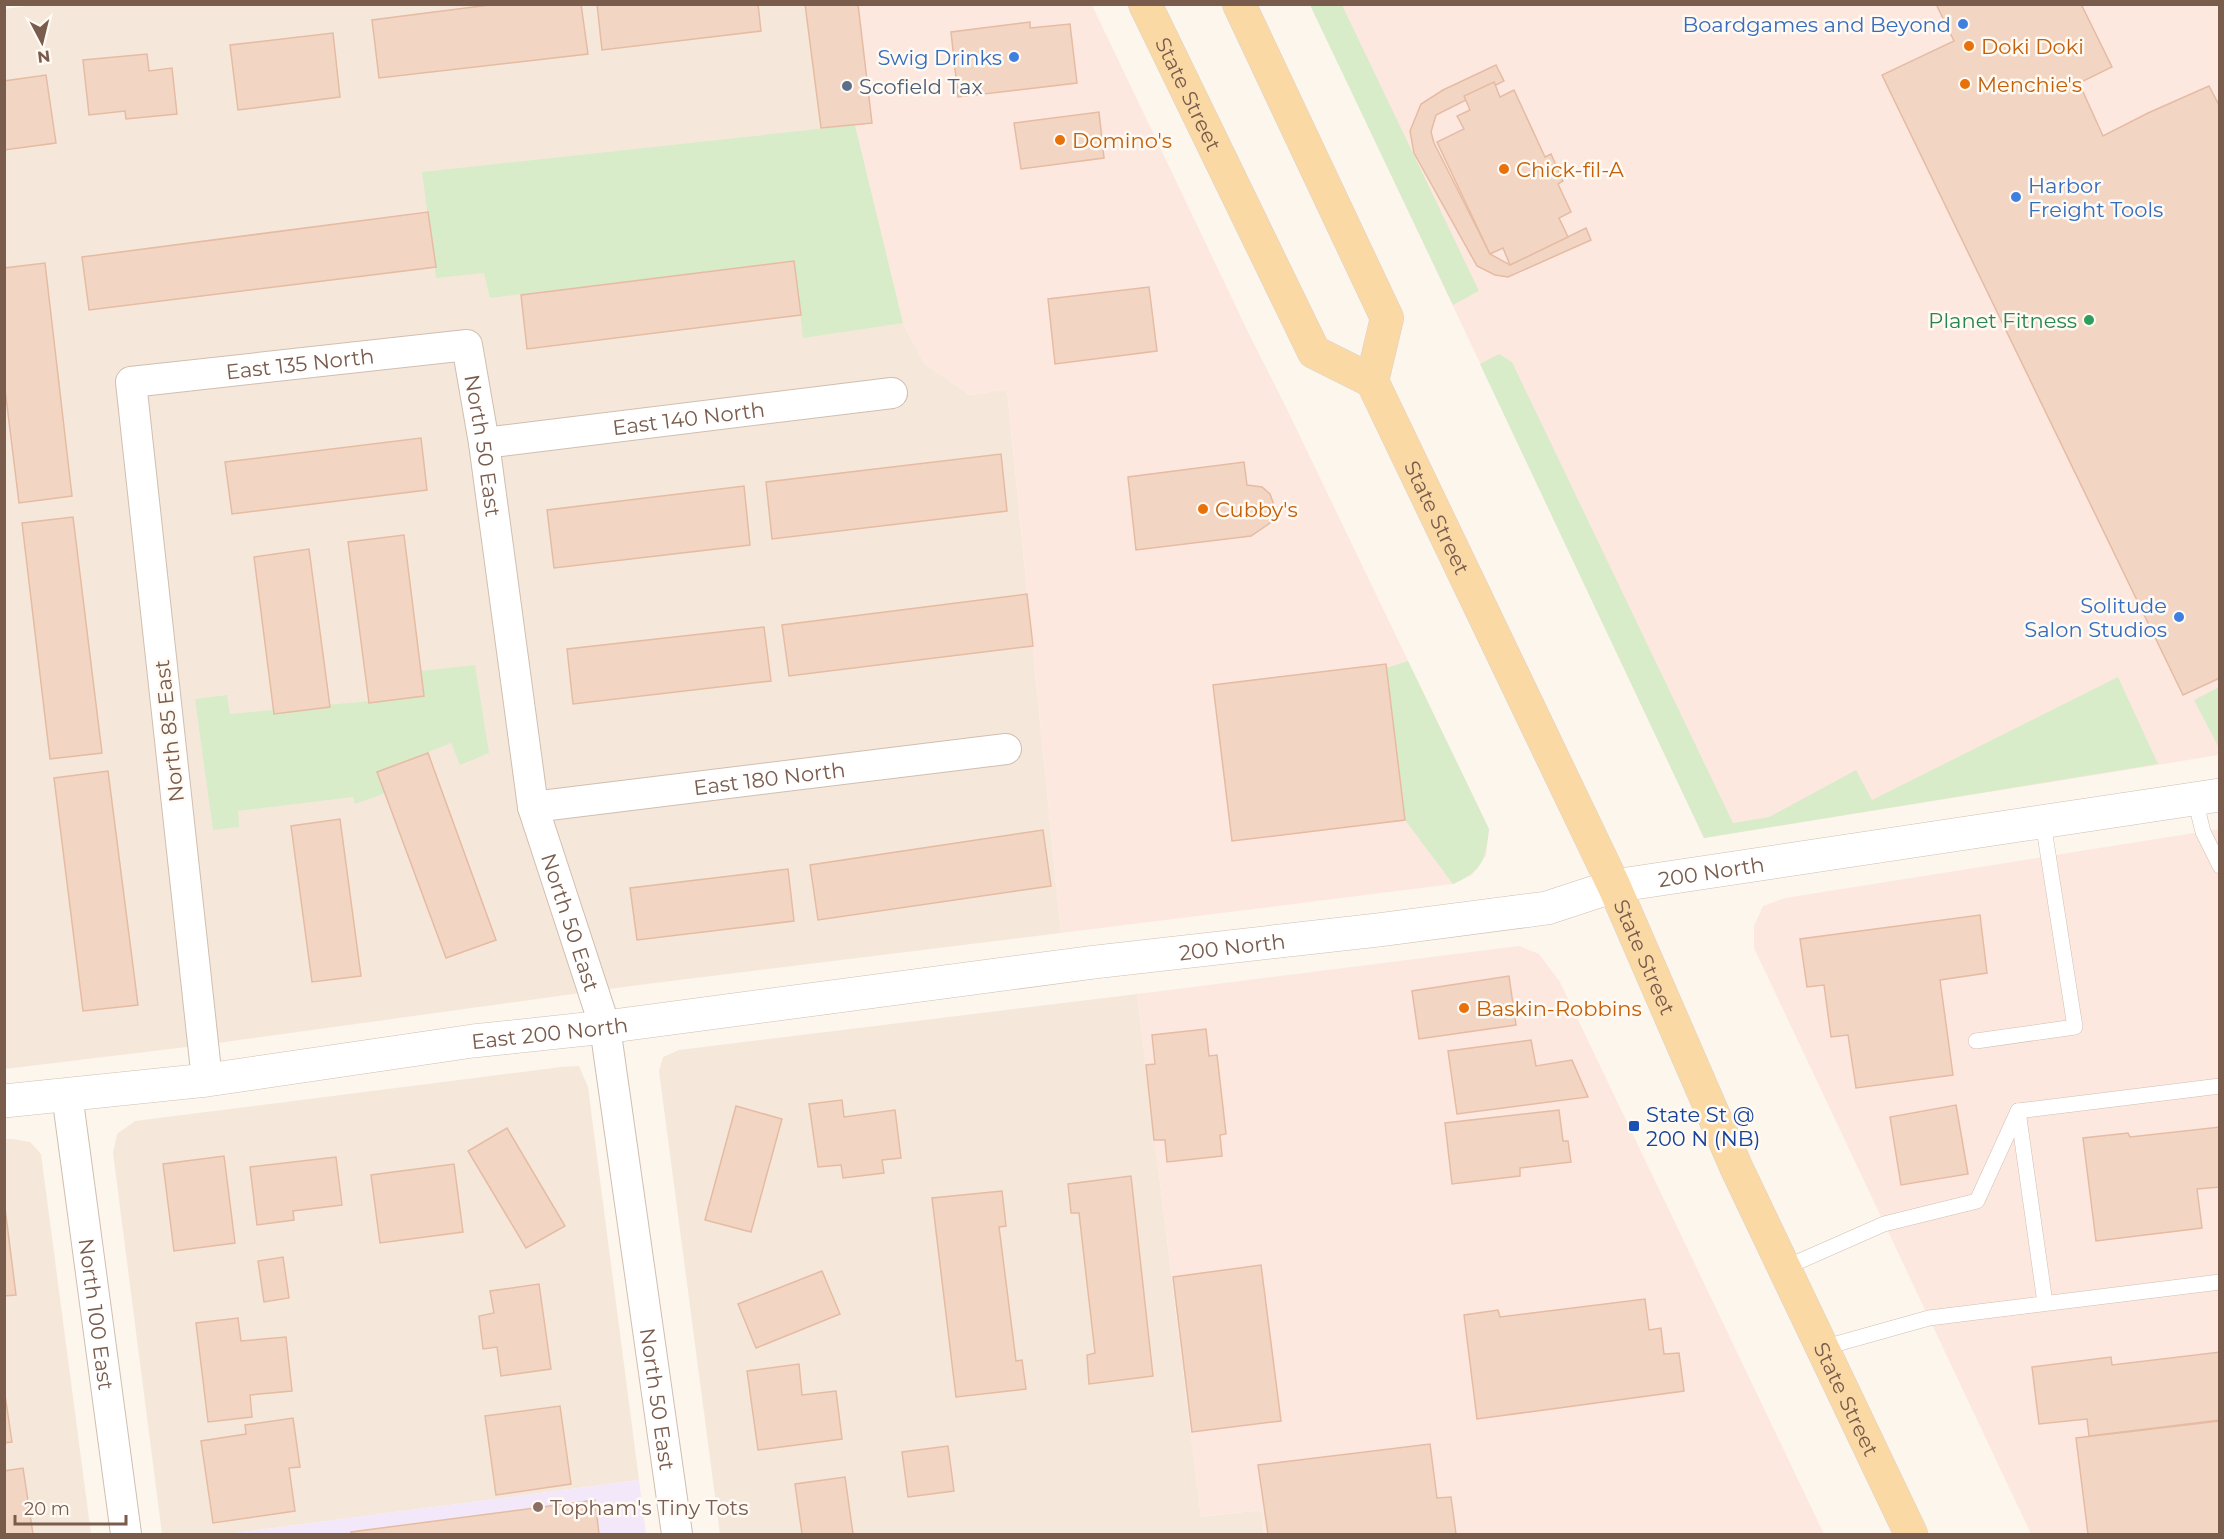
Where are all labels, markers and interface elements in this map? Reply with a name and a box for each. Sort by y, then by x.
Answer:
north arrow [12,12,72,72]
place label: Boardgames and Beyond [1682,12,1951,37]
marker: Boardgames and Beyond [1956,17,1970,31]
street label: State Street [1151,33,1227,155]
place label: Doki Doki [1981,34,2084,59]
marker: Doki Doki [1962,39,1976,53]
place label: Swig Drinks [877,45,1002,70]
text: N [36,46,51,67]
marker: Swig Drinks [1007,50,1021,64]
place label: Menchie's [1977,72,2082,97]
place label: Scofield Tax [859,74,983,99]
marker: Menchie's [1958,77,1972,91]
marker: Scofield Tax [840,79,854,93]
place label: Domino's [1072,128,1172,153]
marker: Domino's [1053,133,1067,147]
place label: Chick-fil-A [1516,157,1625,182]
marker: Chick-fil-A [1497,162,1511,176]
place label: Harbor Freight Tools [2028,173,2163,222]
marker: Harbor Freight Tools [2009,190,2023,204]
place label: Planet Fitness [1928,308,2077,333]
marker: Planet Fitness [2082,313,2096,327]
street label: East 135 North [224,343,375,384]
street label: North 50 East [460,372,506,518]
street label: East 140 North [611,396,766,440]
street label: State Street [1399,456,1475,578]
place label: Cubby's [1215,497,1298,522]
marker: Cubby's [1196,502,1210,516]
place label: Solitude Salon Studios [2024,593,2167,642]
marker: Solitude Salon Studios [2172,610,2186,624]
street label: North 85 East [149,659,189,803]
street label: East 180 North [692,756,847,800]
street label: North 50 East [536,850,605,994]
street label: 200 North [1656,851,1766,892]
street label: State Street [1609,895,1681,1018]
street label: 200 North [1178,928,1287,965]
place label: Baskin-Robbins [1476,996,1642,1021]
marker: Baskin-Robbins [1457,1001,1471,1015]
street label: East 200 North [470,1012,630,1054]
place label: State St @ 200 N (NB) [1646,1102,1761,1151]
marker: State St @ 200 N (NB) [1627,1119,1641,1133]
street label: North 100 East [74,1236,119,1392]
street label: North 50 East [635,1326,680,1472]
street label: State Street [1809,1338,1884,1460]
scale bar [15,1488,126,1526]
place label: Topham's Tiny Tots [550,1495,748,1520]
text: 20 m [24,1498,70,1520]
marker: Topham's Tiny Tots [531,1500,545,1514]

